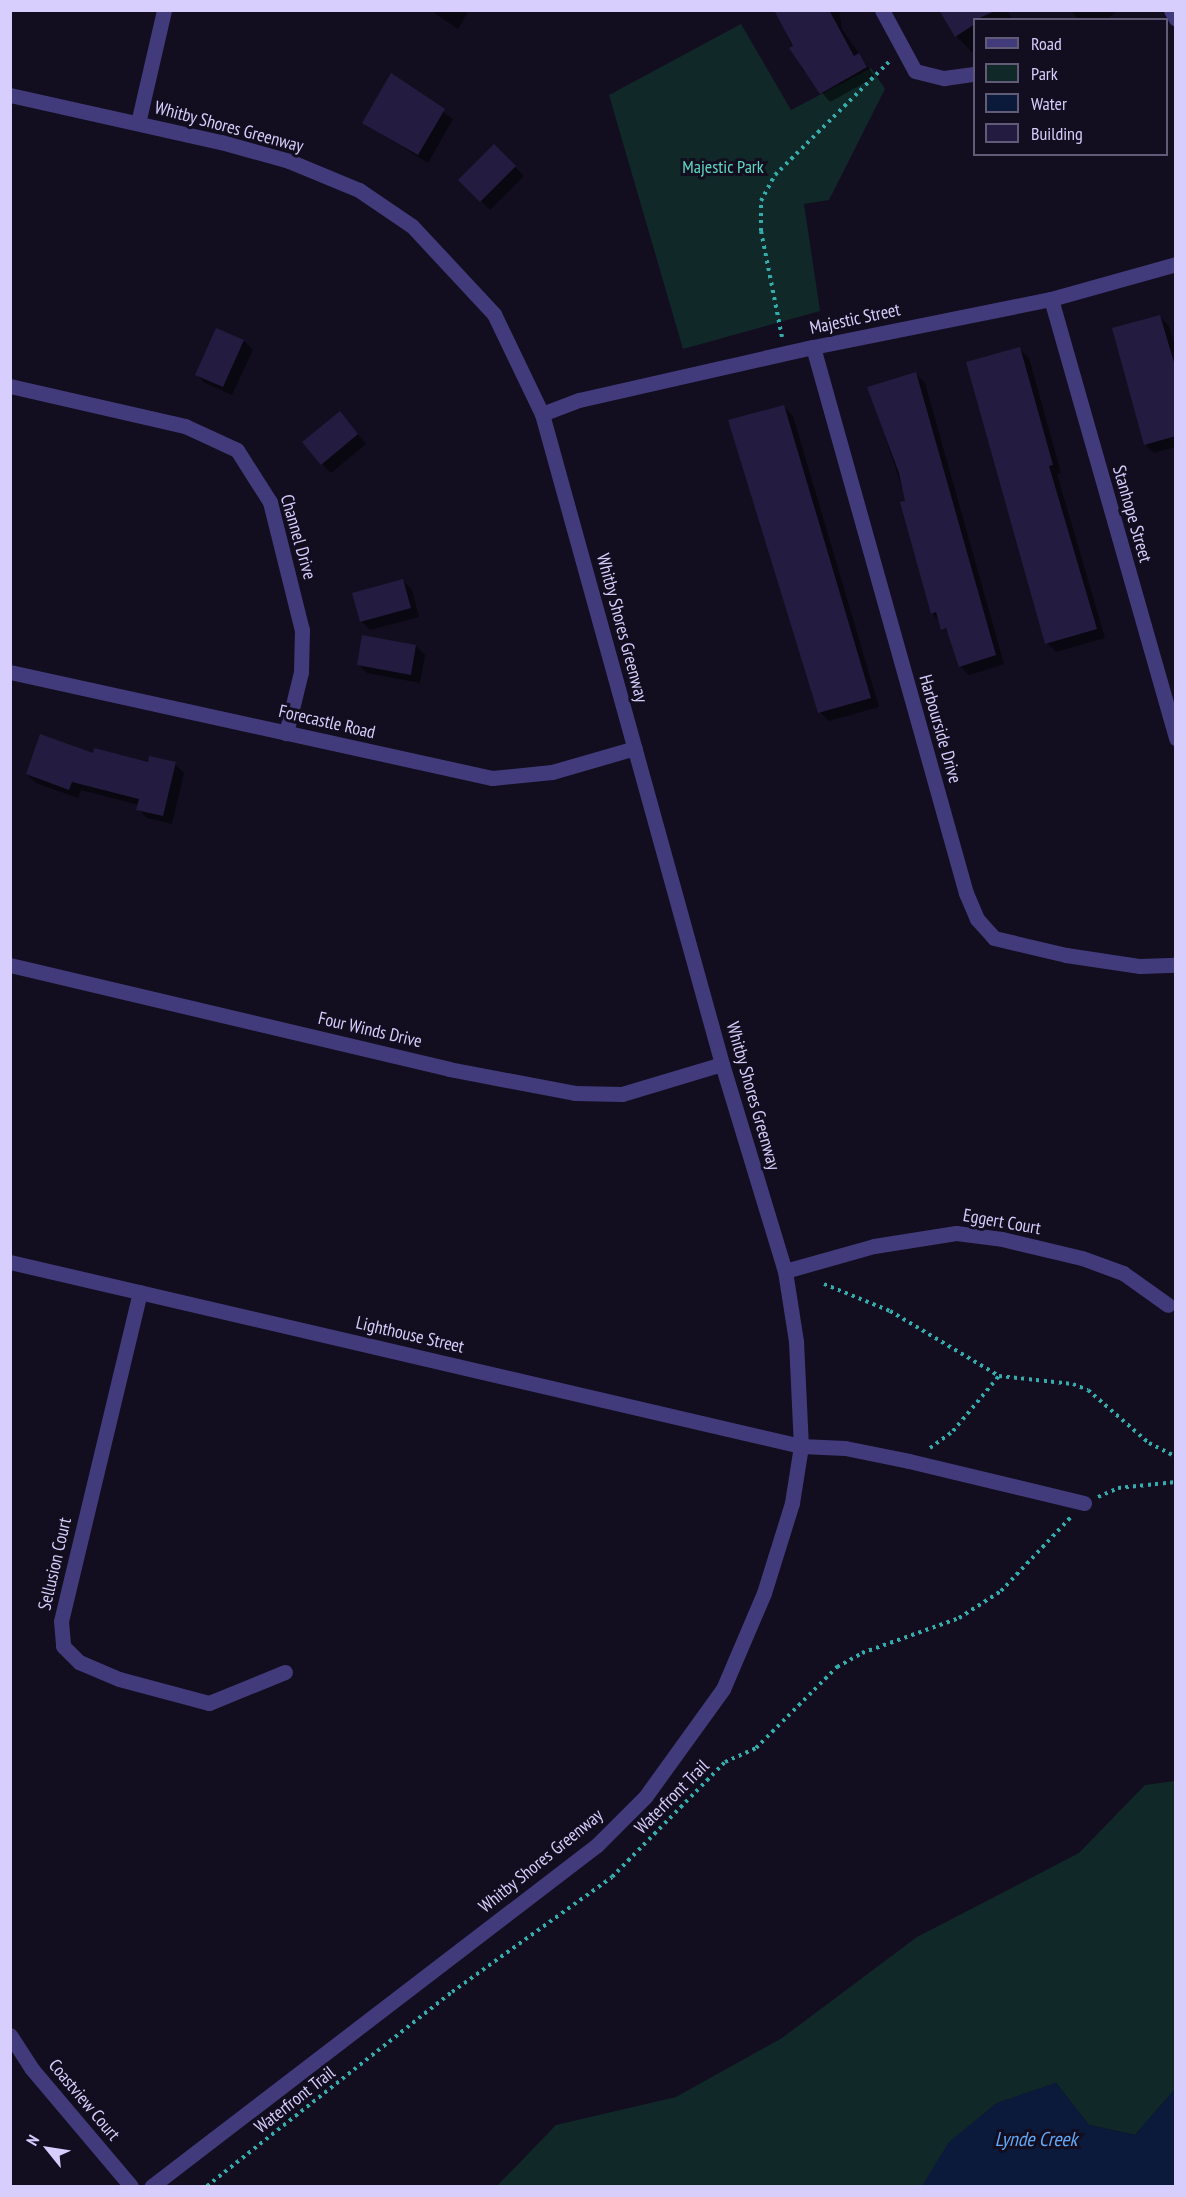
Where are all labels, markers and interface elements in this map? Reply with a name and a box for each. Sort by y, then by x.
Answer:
legend [973,18,1168,156]
text: Road [1031,32,1062,55]
text: Park [1031,62,1058,85]
text: Water [1031,92,1067,115]
street label: Whitby Shores Greenway [152,97,306,157]
text: Building [1031,122,1083,145]
park label: Majestic Park [682,156,764,178]
street label: Majestic Street [808,299,902,339]
street label: Stanhope Street [1108,463,1156,565]
street label: Channel Drive [276,492,320,582]
street label: Whitby Shores Greenway [592,551,652,705]
street label: Harbourside Drive [914,672,966,786]
street label: Forecastle Road [277,700,377,744]
street label: Four Winds Drive [316,1008,424,1052]
street label: Whitby Shores Greenway [721,1019,785,1173]
street label: Eggert Court [961,1205,1043,1239]
street label: Lighthouse Street [354,1312,466,1358]
street label: Sellusion Court [34,1516,76,1612]
street label: Waterfront Trail [630,1755,714,1839]
street label: Whitby Shores Greenway [474,1804,608,1918]
street label: Coastview Court [44,2055,124,2145]
street label: Waterfront Trail [250,2062,340,2138]
north arrow [18,2119,78,2179]
water label: Lynde Creek [995,2127,1077,2151]
text: N [22,2131,43,2149]

